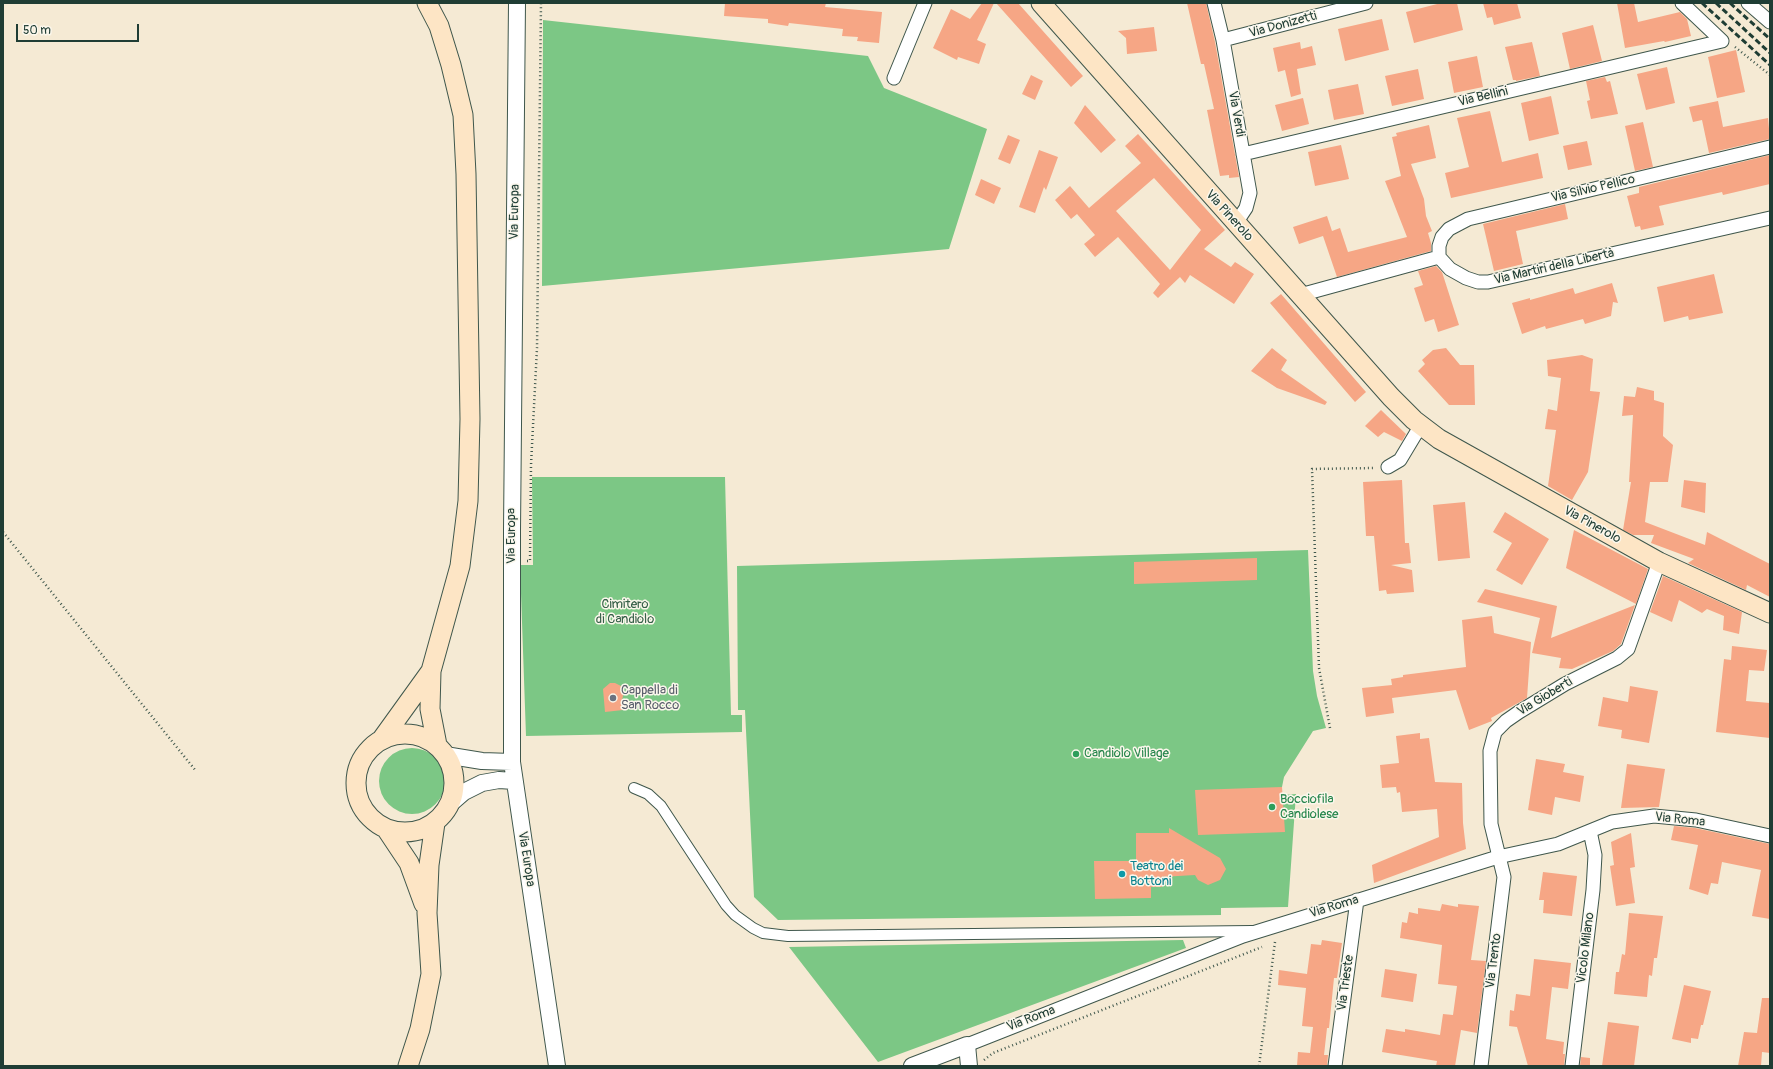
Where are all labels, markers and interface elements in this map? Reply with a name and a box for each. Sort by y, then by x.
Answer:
street label: Via Donizetti [1247,8,1319,42]
scale bar [18,16,141,42]
text: 50 m [23,23,51,38]
street label: Via Bellini [1457,84,1509,110]
street label: Via Verdi [1224,90,1248,138]
street label: Via Silvio Pellico [1550,172,1636,206]
street label: Via Europa [507,184,523,240]
street label: Via Pinerolo [1202,187,1256,245]
street label: Via Martiri della Libertà [1493,246,1615,288]
street label: Via Pinerolo [1560,503,1624,547]
street label: Via Europa [504,508,520,564]
park label: Cimitero di Candiolo [596,597,654,628]
street label: Via Gioberti [1514,674,1576,720]
place label: Cappella di San Rocco [621,683,679,714]
marker: Cappella di San Rocco [608,693,618,703]
place label: Candiolo Village [1084,746,1169,762]
marker: Candiolo Village [1071,749,1081,759]
place label: Bocciofila Candiolese [1280,792,1338,823]
marker: Bocciofila Candiolese [1267,802,1277,812]
street label: Via Roma [1654,810,1706,830]
street label: Via Europa [514,830,538,888]
place label: Teatro dei Bottoni [1130,859,1183,890]
marker: Teatro dei Bottoni [1117,869,1127,879]
street label: Via Roma [1307,892,1361,922]
street label: Vicolo Milano [1574,912,1598,984]
street label: Via Trento [1483,932,1505,990]
street label: Via Trieste [1334,954,1358,1012]
street label: Via Roma [1005,1003,1057,1035]

